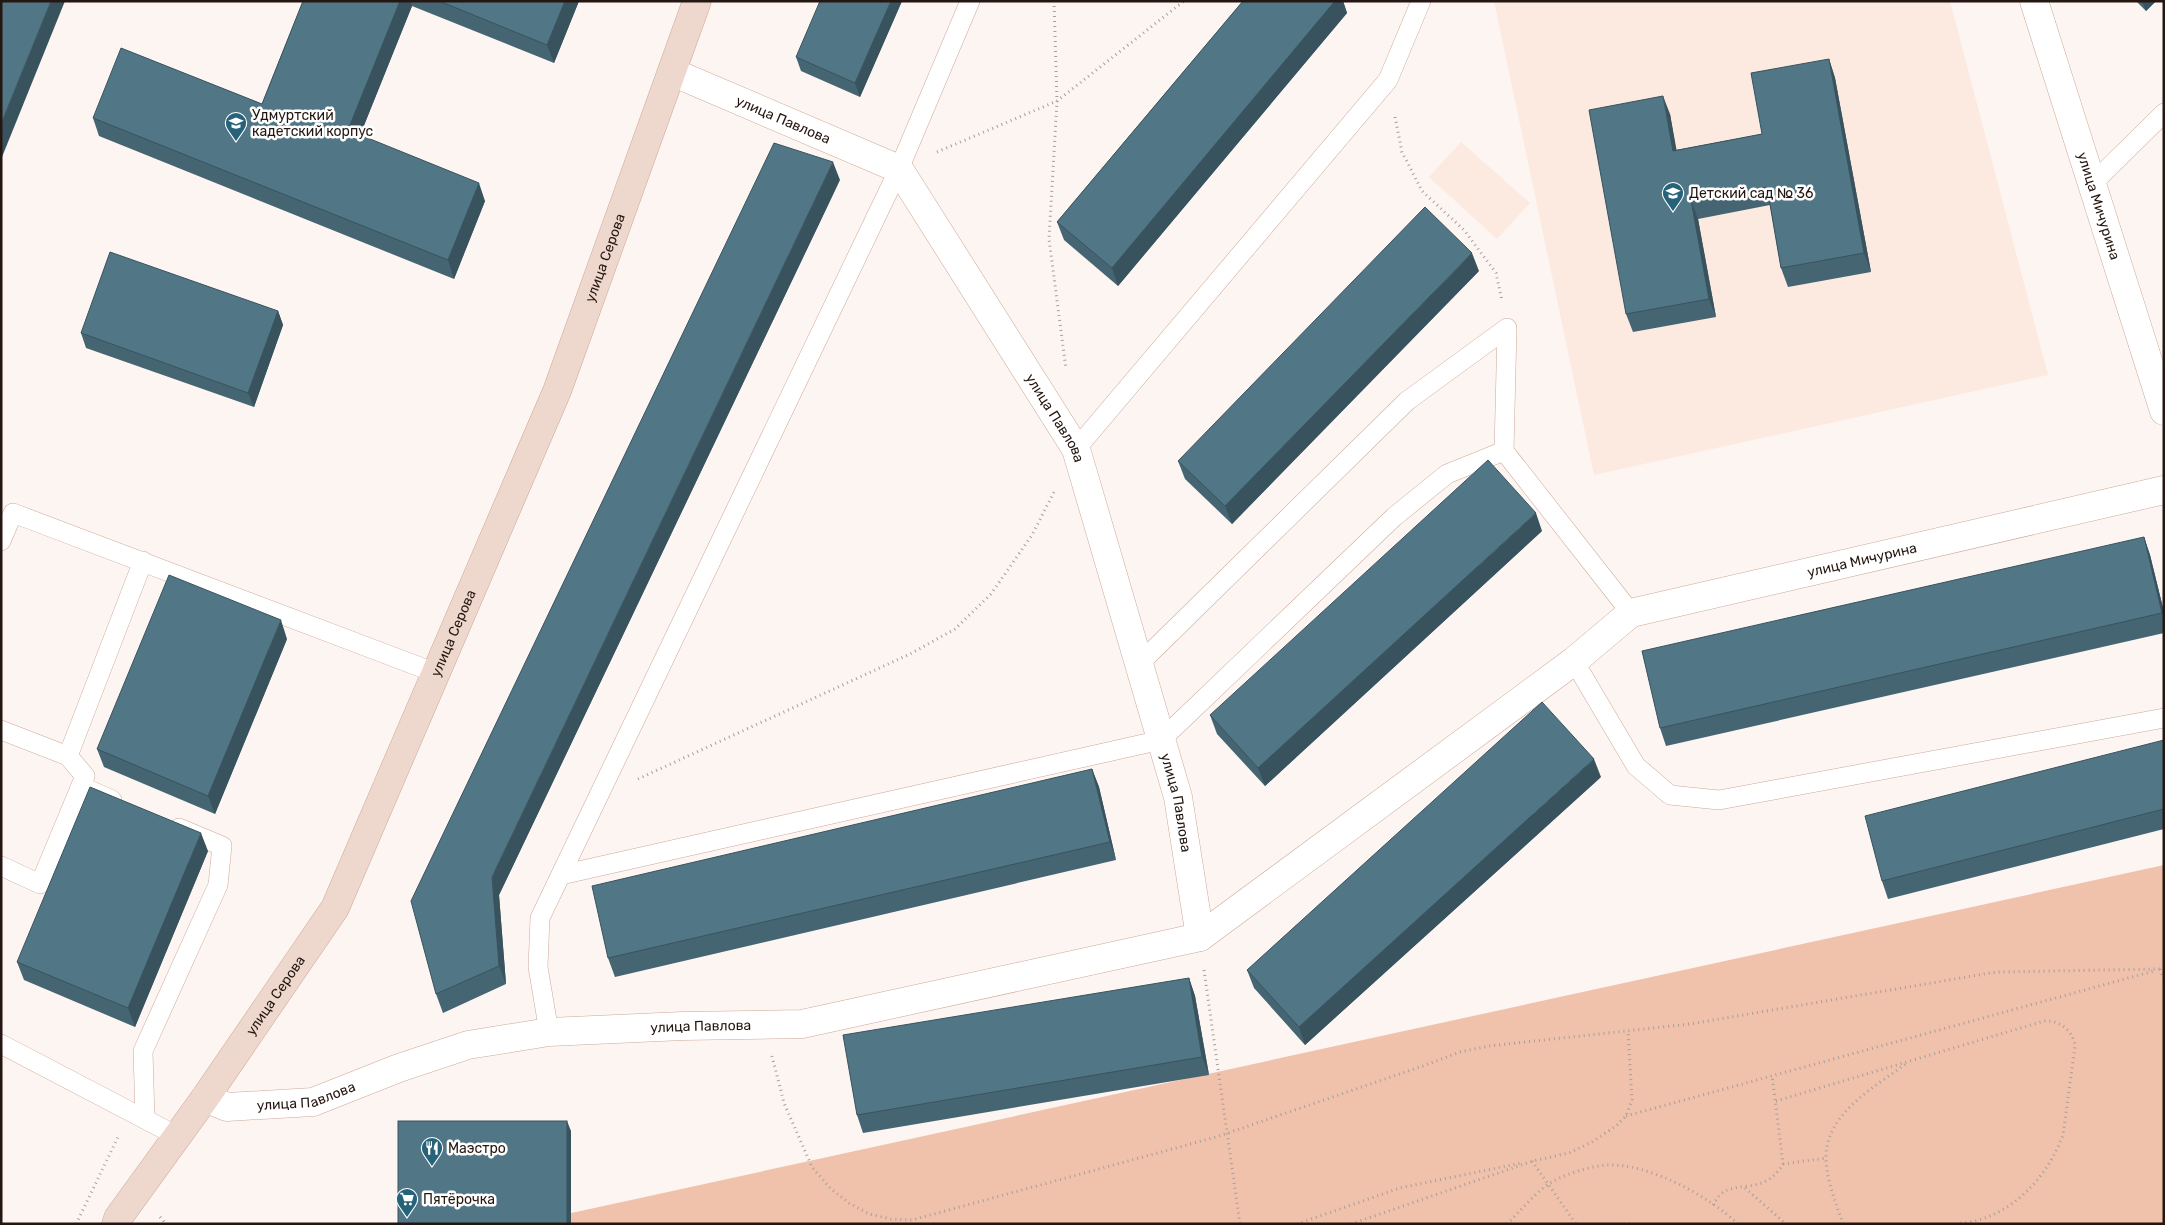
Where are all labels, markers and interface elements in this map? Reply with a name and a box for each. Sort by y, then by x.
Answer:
street label: улица Павлова [733,92,833,147]
place label: Удмуртский кадетский корпус [252,107,374,140]
school or university icon: Удмуртский кадетский корпус [224,111,248,142]
street label: улица Мичурина [2074,150,2124,262]
school or university icon: Детский сад № 36 [1661,181,1685,212]
place label: Детский сад № 36 [1689,185,1813,202]
street label: улица Серова [581,211,629,304]
street label: улица Павлова [1022,370,1088,464]
street label: улица Мичурина [1805,539,1918,581]
street label: улица Серова [427,587,479,679]
street label: улица Павлова [1157,751,1195,853]
street label: улица Серова [242,952,309,1038]
street label: улица Павлова [650,1016,751,1036]
street label: улица Павлова [256,1078,358,1114]
restaurant icon: Маэстро [420,1136,444,1167]
place label: Маэстро [448,1140,506,1157]
supermarket icon: Пятёрочка [395,1187,419,1218]
place label: Пятёрочка [423,1191,495,1208]

